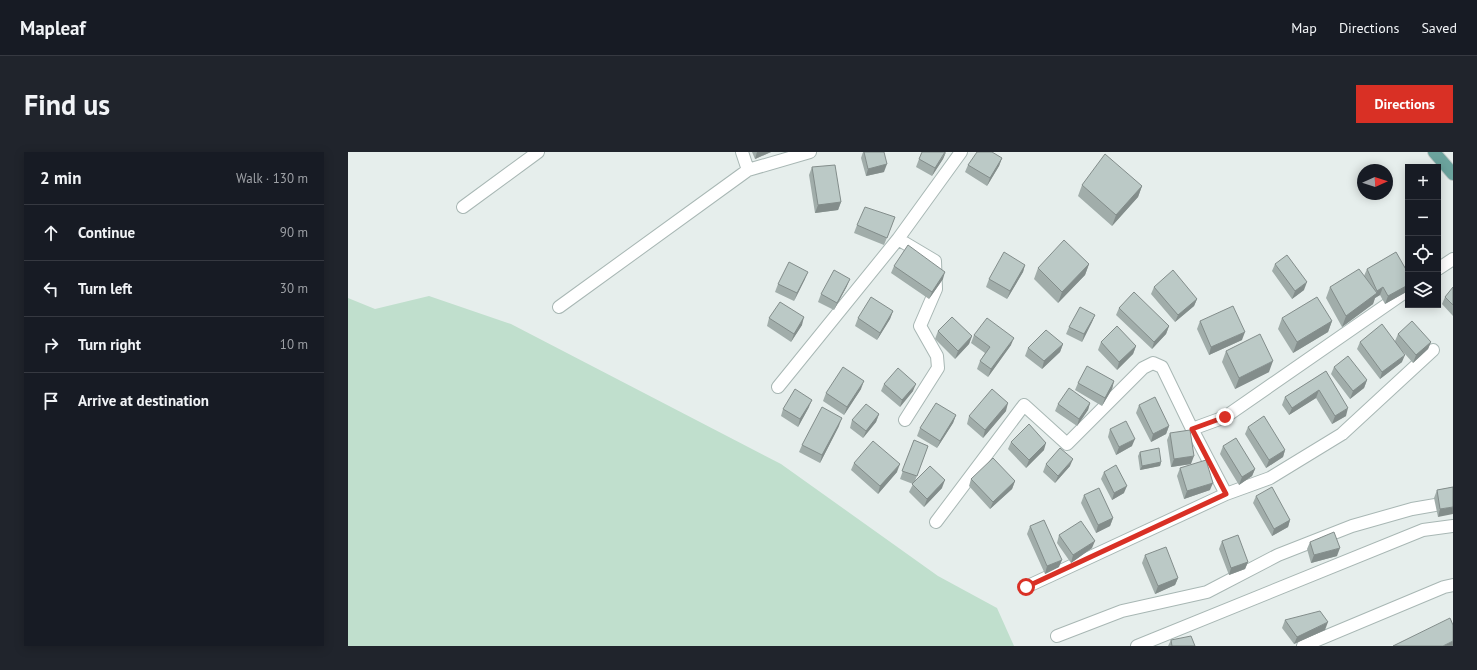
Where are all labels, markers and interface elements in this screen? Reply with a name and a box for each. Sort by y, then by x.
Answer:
text: Mapleaf [20,16,86,40]
text: Map [1291,19,1317,37]
text: Directions [1339,19,1399,37]
text: Saved [1421,19,1457,37]
button: Directions [1356,85,1453,123]
text: Find us [24,86,110,123]
north arrow [1357,164,1393,200]
map controls [1405,164,1441,308]
button: + [1405,164,1441,200]
text: 2 min [40,167,81,189]
text: Walk · 130 m [236,170,308,187]
button: − [1405,200,1441,236]
icon: ahead [40,222,62,244]
text: Continue [78,223,135,242]
text: 90 m [280,224,308,241]
button: locate [1405,236,1441,272]
button: layers [1405,272,1441,308]
icon: left [40,278,62,300]
text: Turn left [78,279,132,298]
text: 30 m [280,280,308,297]
icon: right [40,334,62,356]
text: Turn right [78,335,141,354]
text: 10 m [280,336,308,353]
icon: arrive [40,390,62,412]
text: Arrive at destination [78,391,209,410]
route end [1216,408,1234,426]
route start [1017,578,1035,596]

